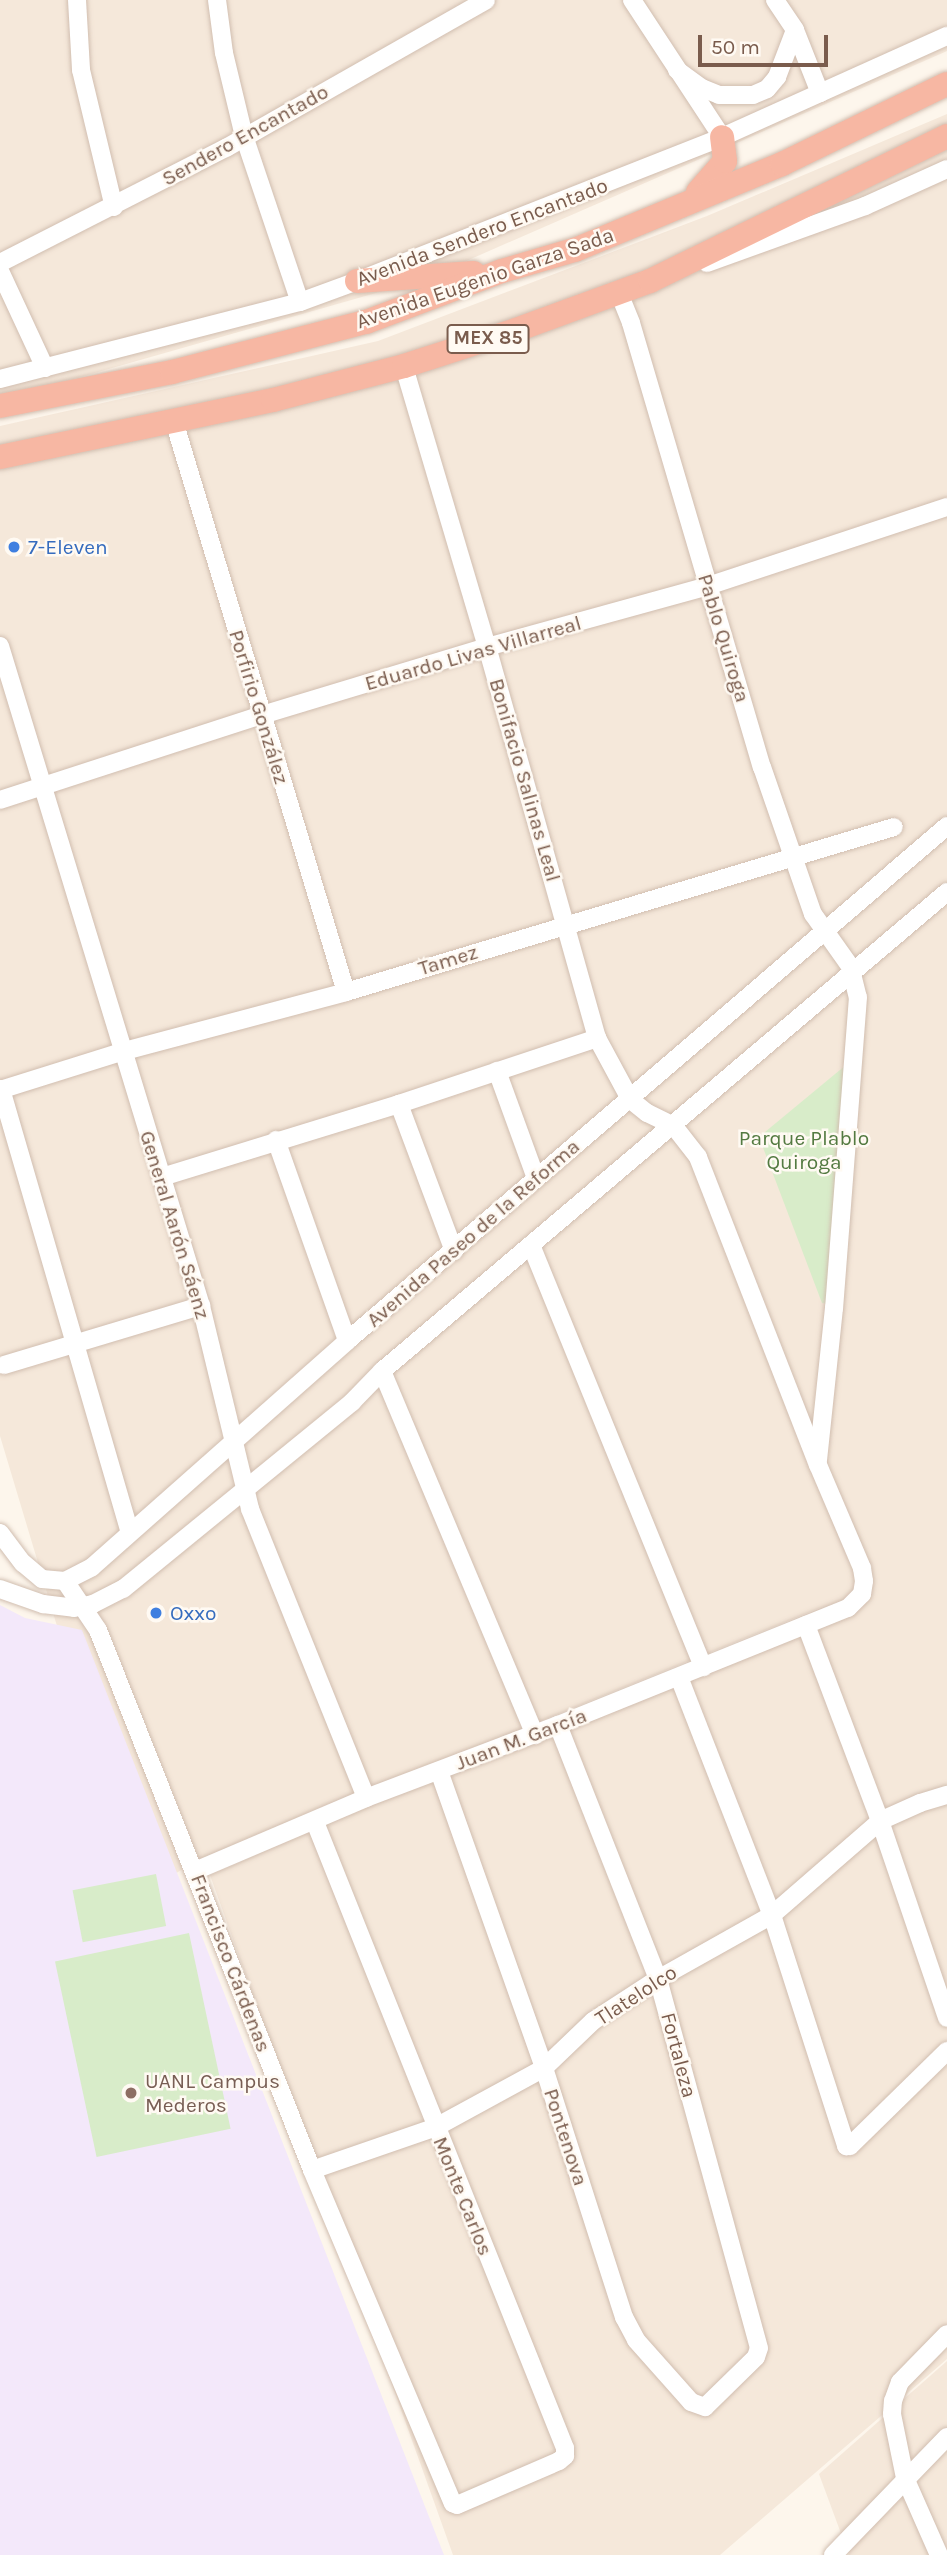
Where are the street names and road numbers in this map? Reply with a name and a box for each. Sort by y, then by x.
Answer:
street label: Sendero Encantado [157,79,333,191]
street label: Avenida Sendero Encantado [353,172,611,292]
street label: Avenida Eugenio Garza Sada [353,222,617,334]
road number: MEX 85 [446,324,530,354]
street label: Pablo Quiroga [692,571,756,705]
street label: Eduardo Livas Villarreal [362,610,584,696]
street label: Porfirio González [224,627,294,787]
street label: Bonifacio Salinas Leal [484,675,566,885]
street label: Tamez [415,939,481,981]
street label: General Aarón Sáenz [134,1128,216,1322]
street label: Avenida Paseo de la Reforma [361,1134,585,1332]
street label: Juan M. García [452,1702,590,1776]
street label: Francisco Cárdenas [185,1870,277,2056]
street label: Tlatelolco [590,1959,682,2031]
street label: Fortaleza [656,2010,702,2100]
street label: Pontenova [538,2085,594,2189]
street label: Monte Carlos [428,2133,498,2259]

